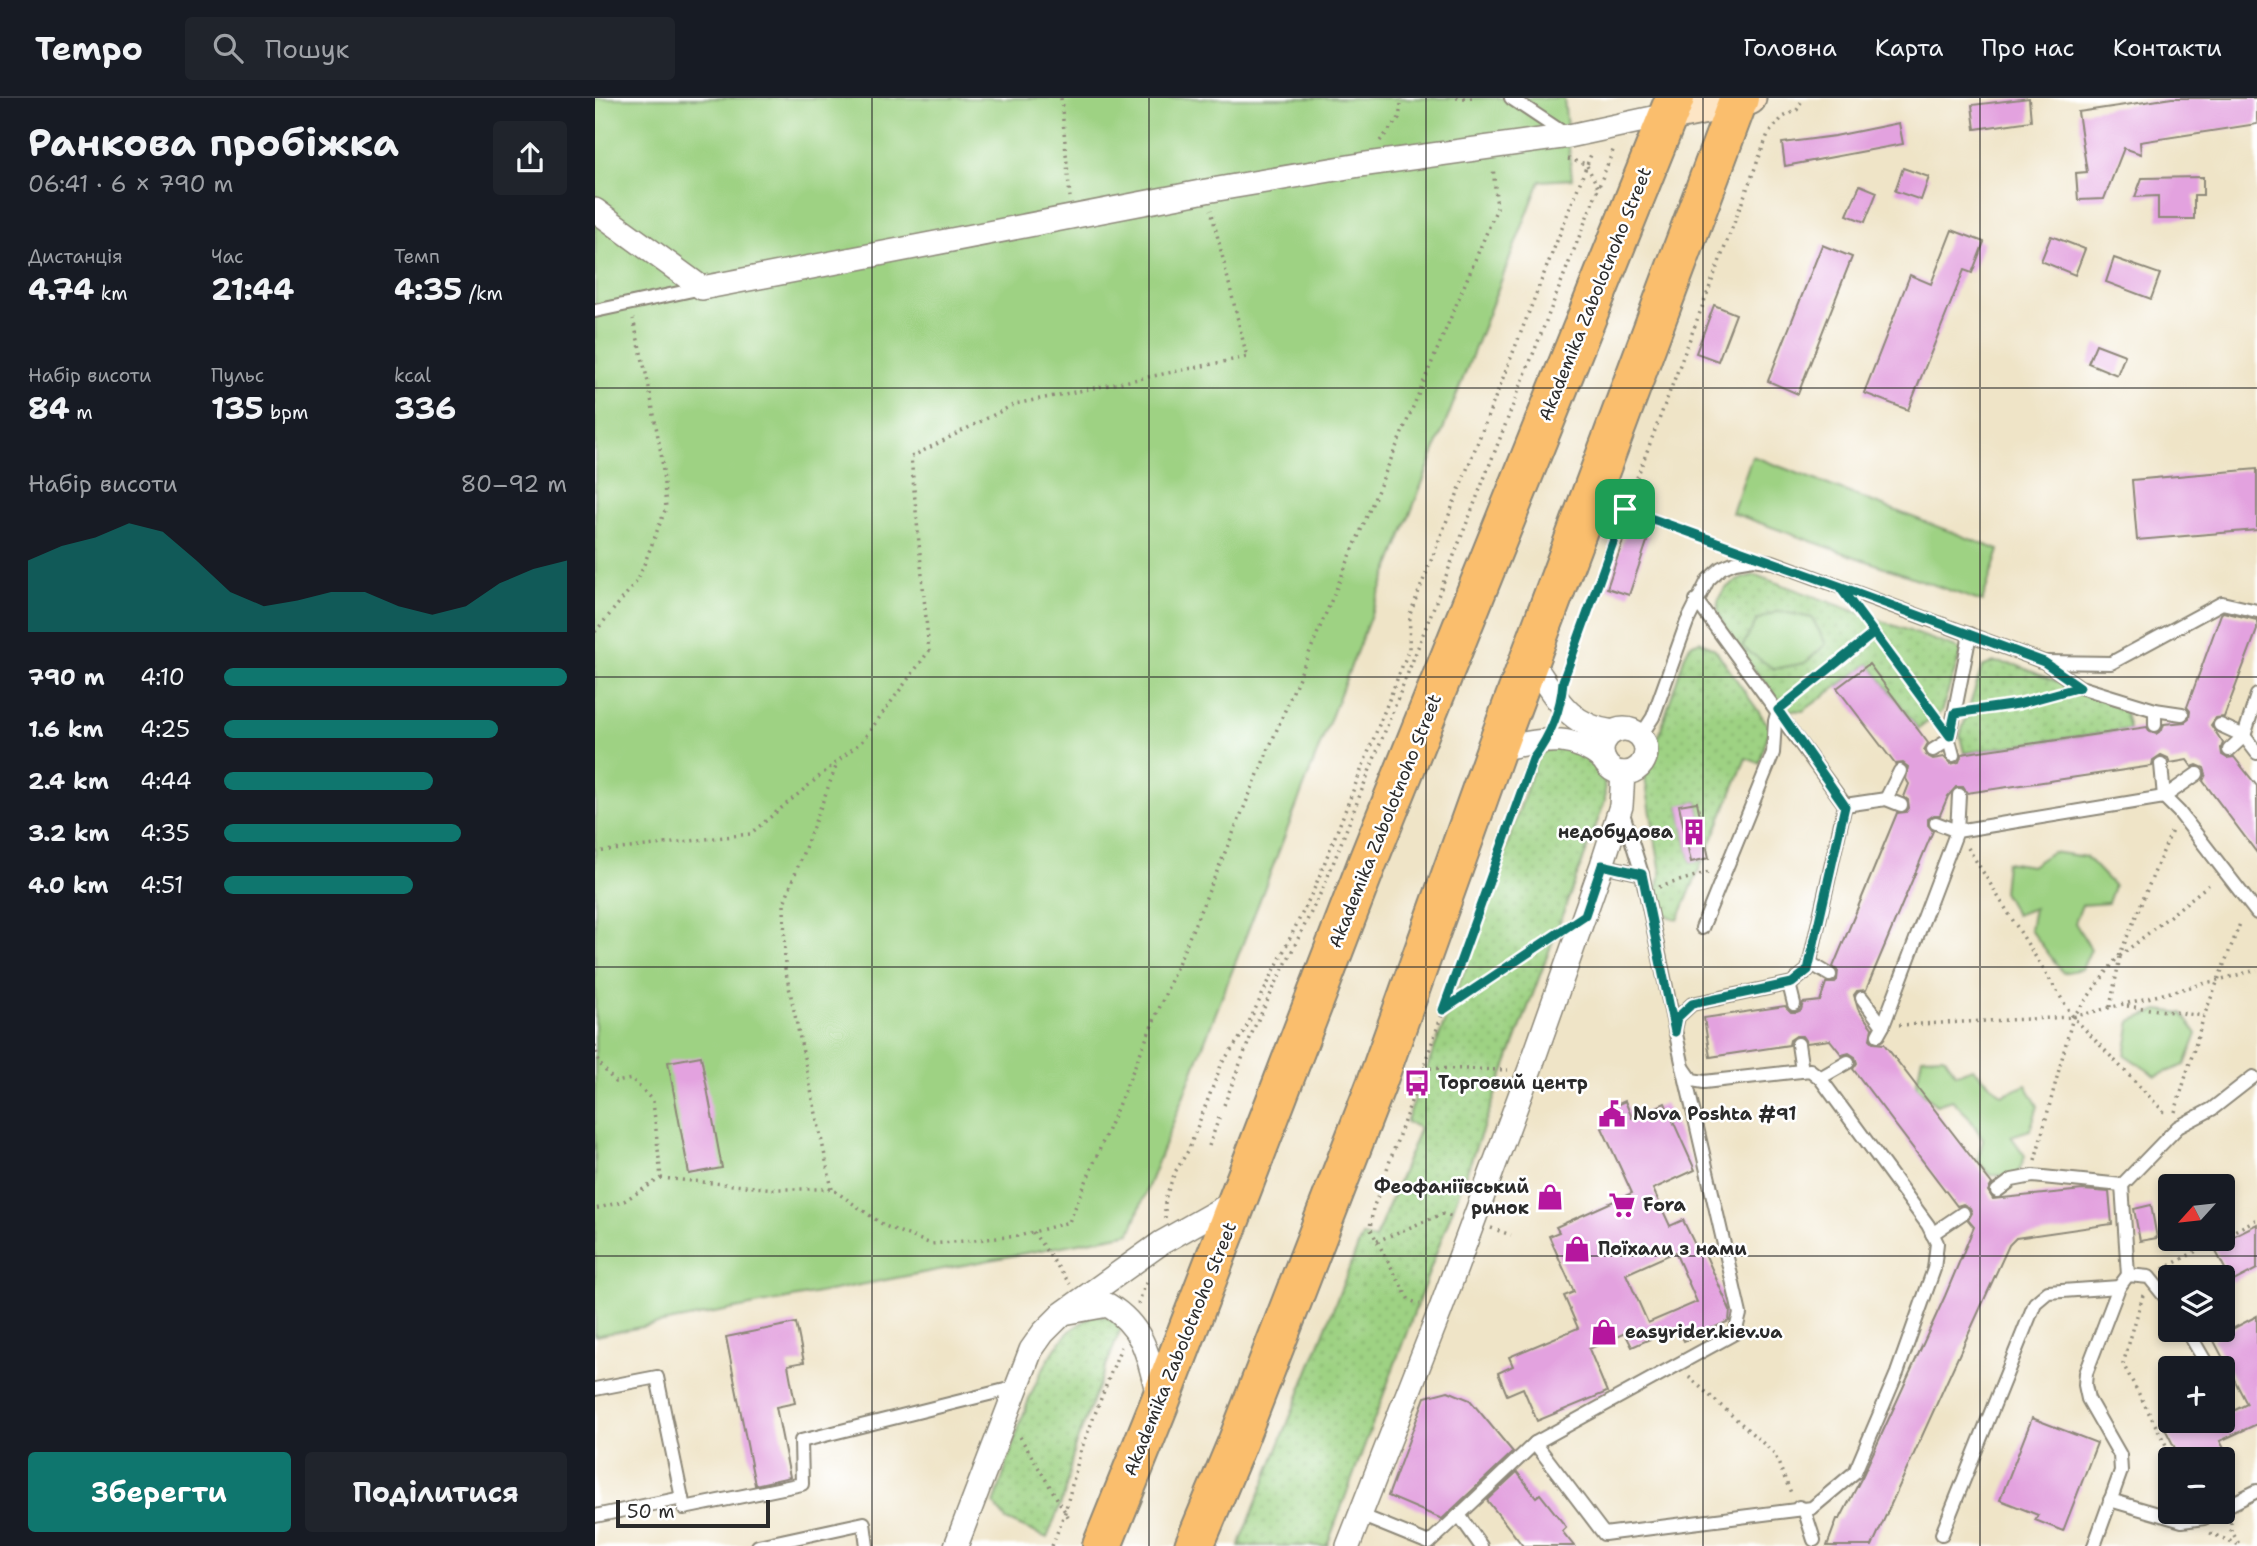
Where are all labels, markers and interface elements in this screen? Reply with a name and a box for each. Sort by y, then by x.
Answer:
search box [185,17,675,80]
text: Tempo [35,26,143,71]
icon: search [209,29,247,67]
text: Пошук [265,31,349,66]
text: Головна [1743,32,1837,64]
text: Карта [1875,32,1944,64]
text: Про нас [1982,32,2075,64]
text: Контакти [2113,32,2222,64]
text: Ранкова пробіжка [28,117,399,168]
button: share [493,121,567,195]
street label: Akademika Zabolotnoho Street [1533,163,1657,424]
text: 06:41 · 6 × 790 m [28,169,233,199]
text: Дистанція [28,244,123,269]
text: Час [211,244,244,269]
text: Темп [394,244,440,269]
text: 4.74 [28,269,94,310]
text: 21:44 [211,269,294,310]
text: 4:35 [394,269,462,310]
text: km [94,281,128,306]
text: /km [462,281,503,306]
text: Набір висоти [28,363,152,388]
text: Пульс [211,363,264,388]
text: kcal [394,363,431,388]
text: 84 [28,388,70,429]
text: 135 [211,388,264,429]
text: 336 [394,388,456,429]
text: m [70,400,93,425]
text: bpm [264,400,308,425]
text: Набір висоти [28,469,178,499]
text: 80–92 m [460,469,567,499]
pin [1595,479,1655,539]
icon: arrive [1606,490,1644,528]
text: 790 m [28,662,105,692]
text: 4:10 [140,662,185,692]
street label: Akademika Zabolotnoho Street [1323,690,1447,951]
text: 1.6 km [28,714,103,744]
text: 4:25 [140,714,190,744]
text: 2.4 km [28,766,109,796]
text: 4:44 [140,766,192,796]
building icon: недобудова [1679,817,1709,847]
text: 3.2 km [28,818,110,848]
text: 4:35 [140,818,190,848]
place label: недобудова [1558,820,1674,844]
text: 4.0 km [28,870,109,900]
text: 4:51 [140,870,184,900]
bus stop icon: Торговий центр [1402,1068,1432,1098]
place label: Торговий центр [1438,1071,1588,1095]
public building icon: Nova Poshta #91 [1597,1099,1627,1129]
place label: Nova Poshta #91 [1633,1102,1796,1126]
north arrow [2158,1174,2235,1251]
map controls [2158,1174,2235,1524]
place label: Феофаніївський ринок [1374,1175,1530,1220]
shop icon: Феофаніївський ринок [1535,1182,1565,1212]
supermarket icon: Fora [1607,1190,1637,1220]
place label: Fora [1643,1193,1687,1217]
street label: Akademika Zabolotnoho Street [1118,1218,1242,1479]
shop icon: Поїхали з нами [1562,1234,1592,1264]
place label: Поїхали з нами [1598,1237,1747,1261]
button: layers [2158,1265,2235,1342]
shop icon: easyrider.kiev.ua [1589,1317,1619,1347]
place label: easyrider.kiev.ua [1625,1320,1783,1344]
button: + [2158,1356,2235,1433]
button: − [2158,1447,2235,1524]
button: Зберегти [28,1452,291,1532]
button: Поділитися [305,1452,567,1532]
scale bar [616,1497,770,1529]
text: 50 m [627,1499,675,1524]

